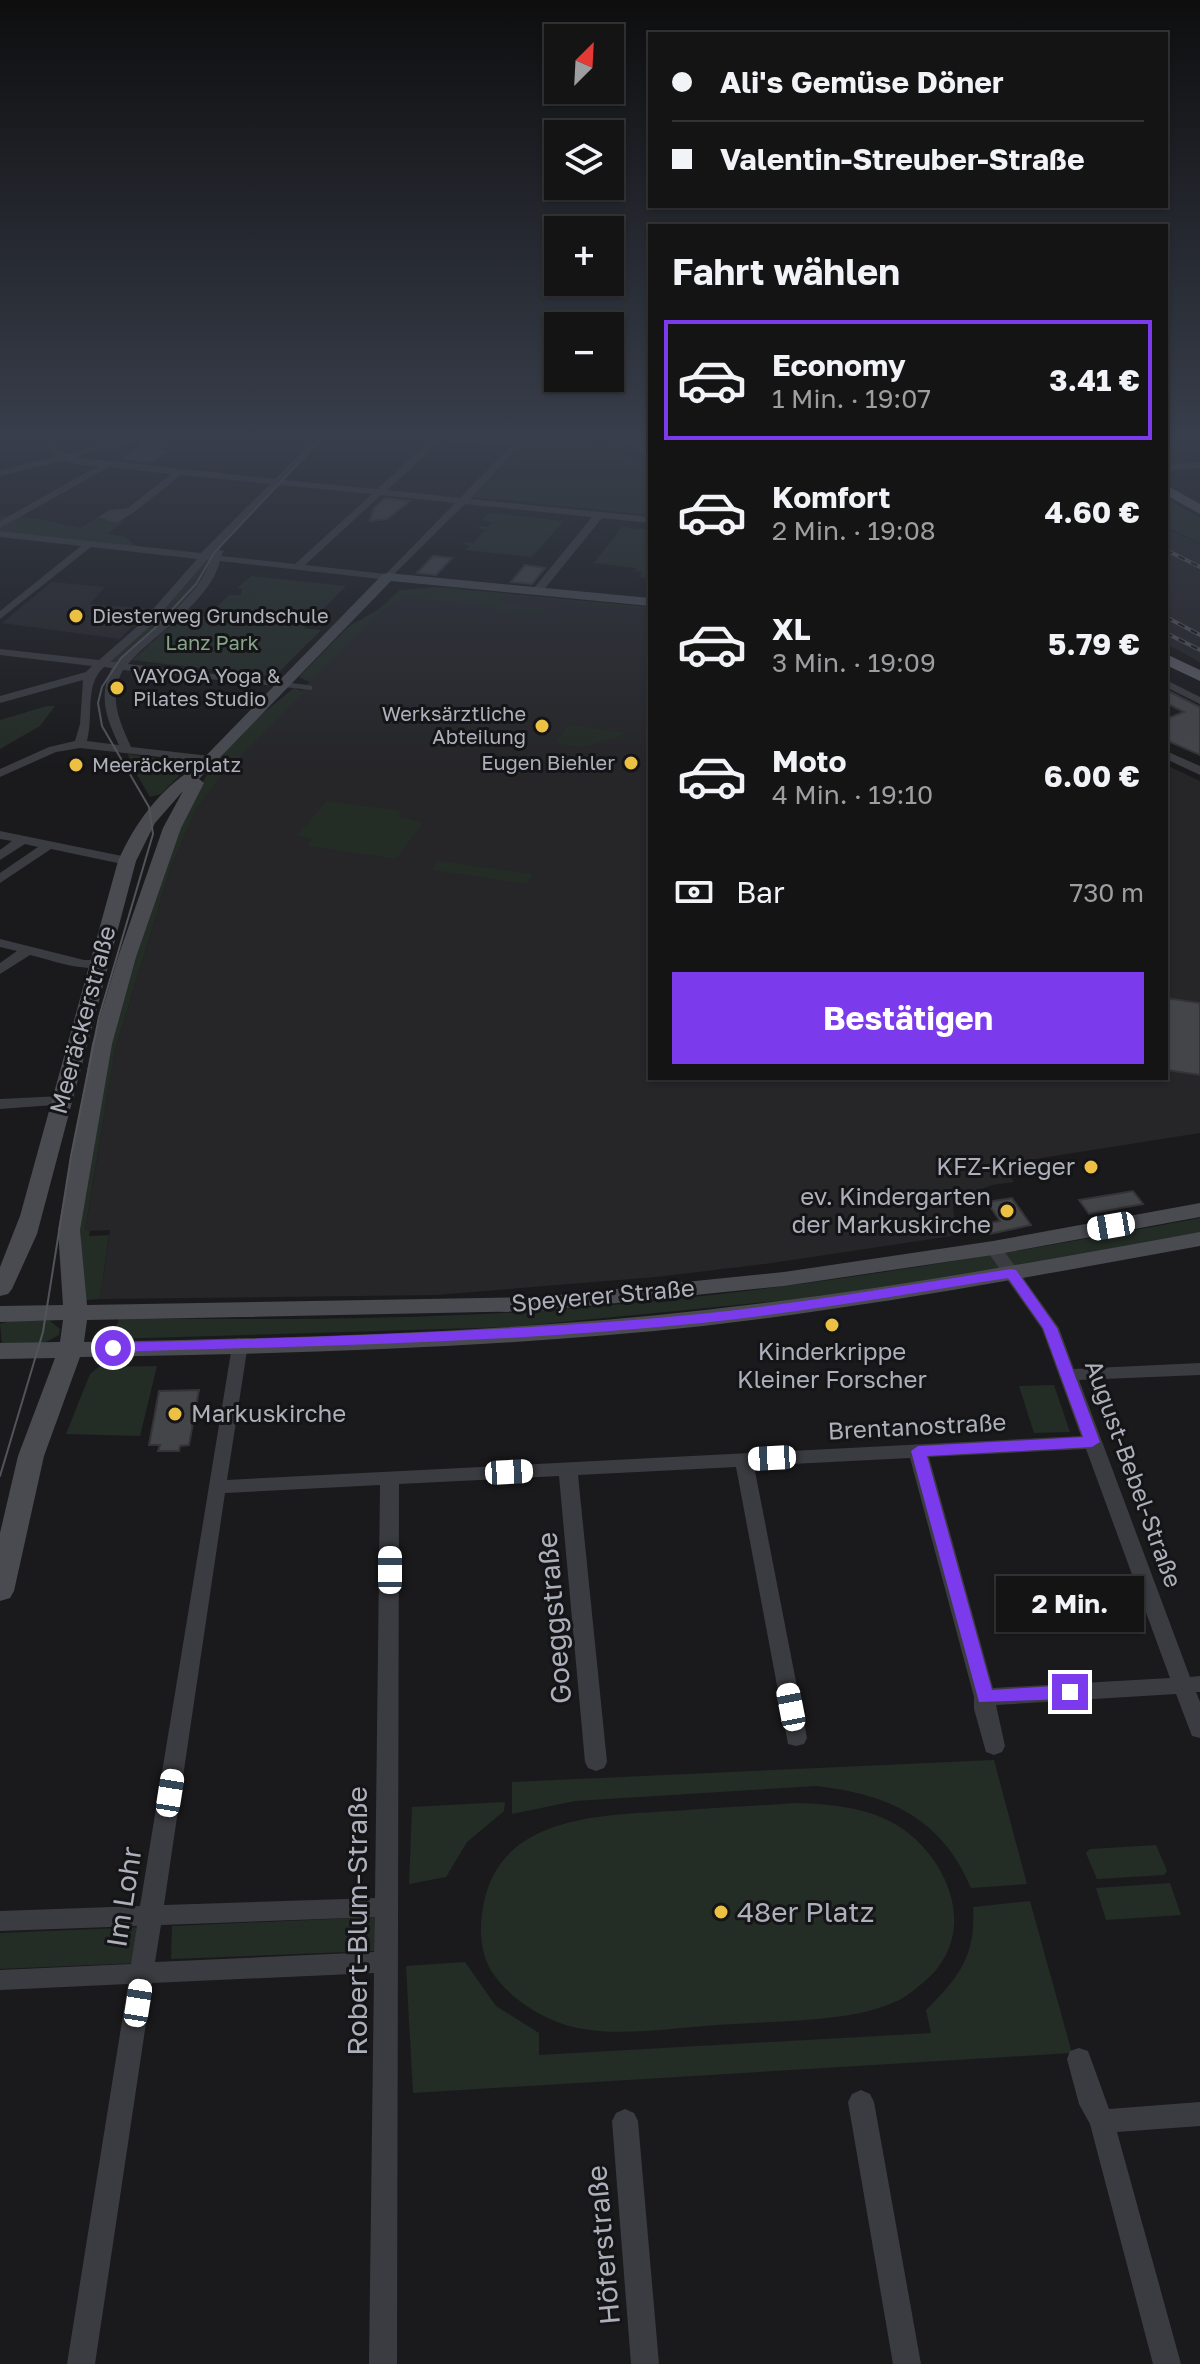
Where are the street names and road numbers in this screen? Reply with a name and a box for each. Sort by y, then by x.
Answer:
street label: Meeräckerstraße [43,922,121,1117]
street label: Speyerer Straße [510,1272,696,1317]
street label: August-Bebel-Straße [1080,1356,1189,1591]
street label: Brentanostraße [827,1406,1007,1445]
street label: Goeggstraße [530,1531,577,1705]
street label: Robert-Blum-Straße [340,1786,373,2056]
street label: Im Lohr [99,1844,148,1949]
street label: Höferstraße [579,2164,626,2326]

